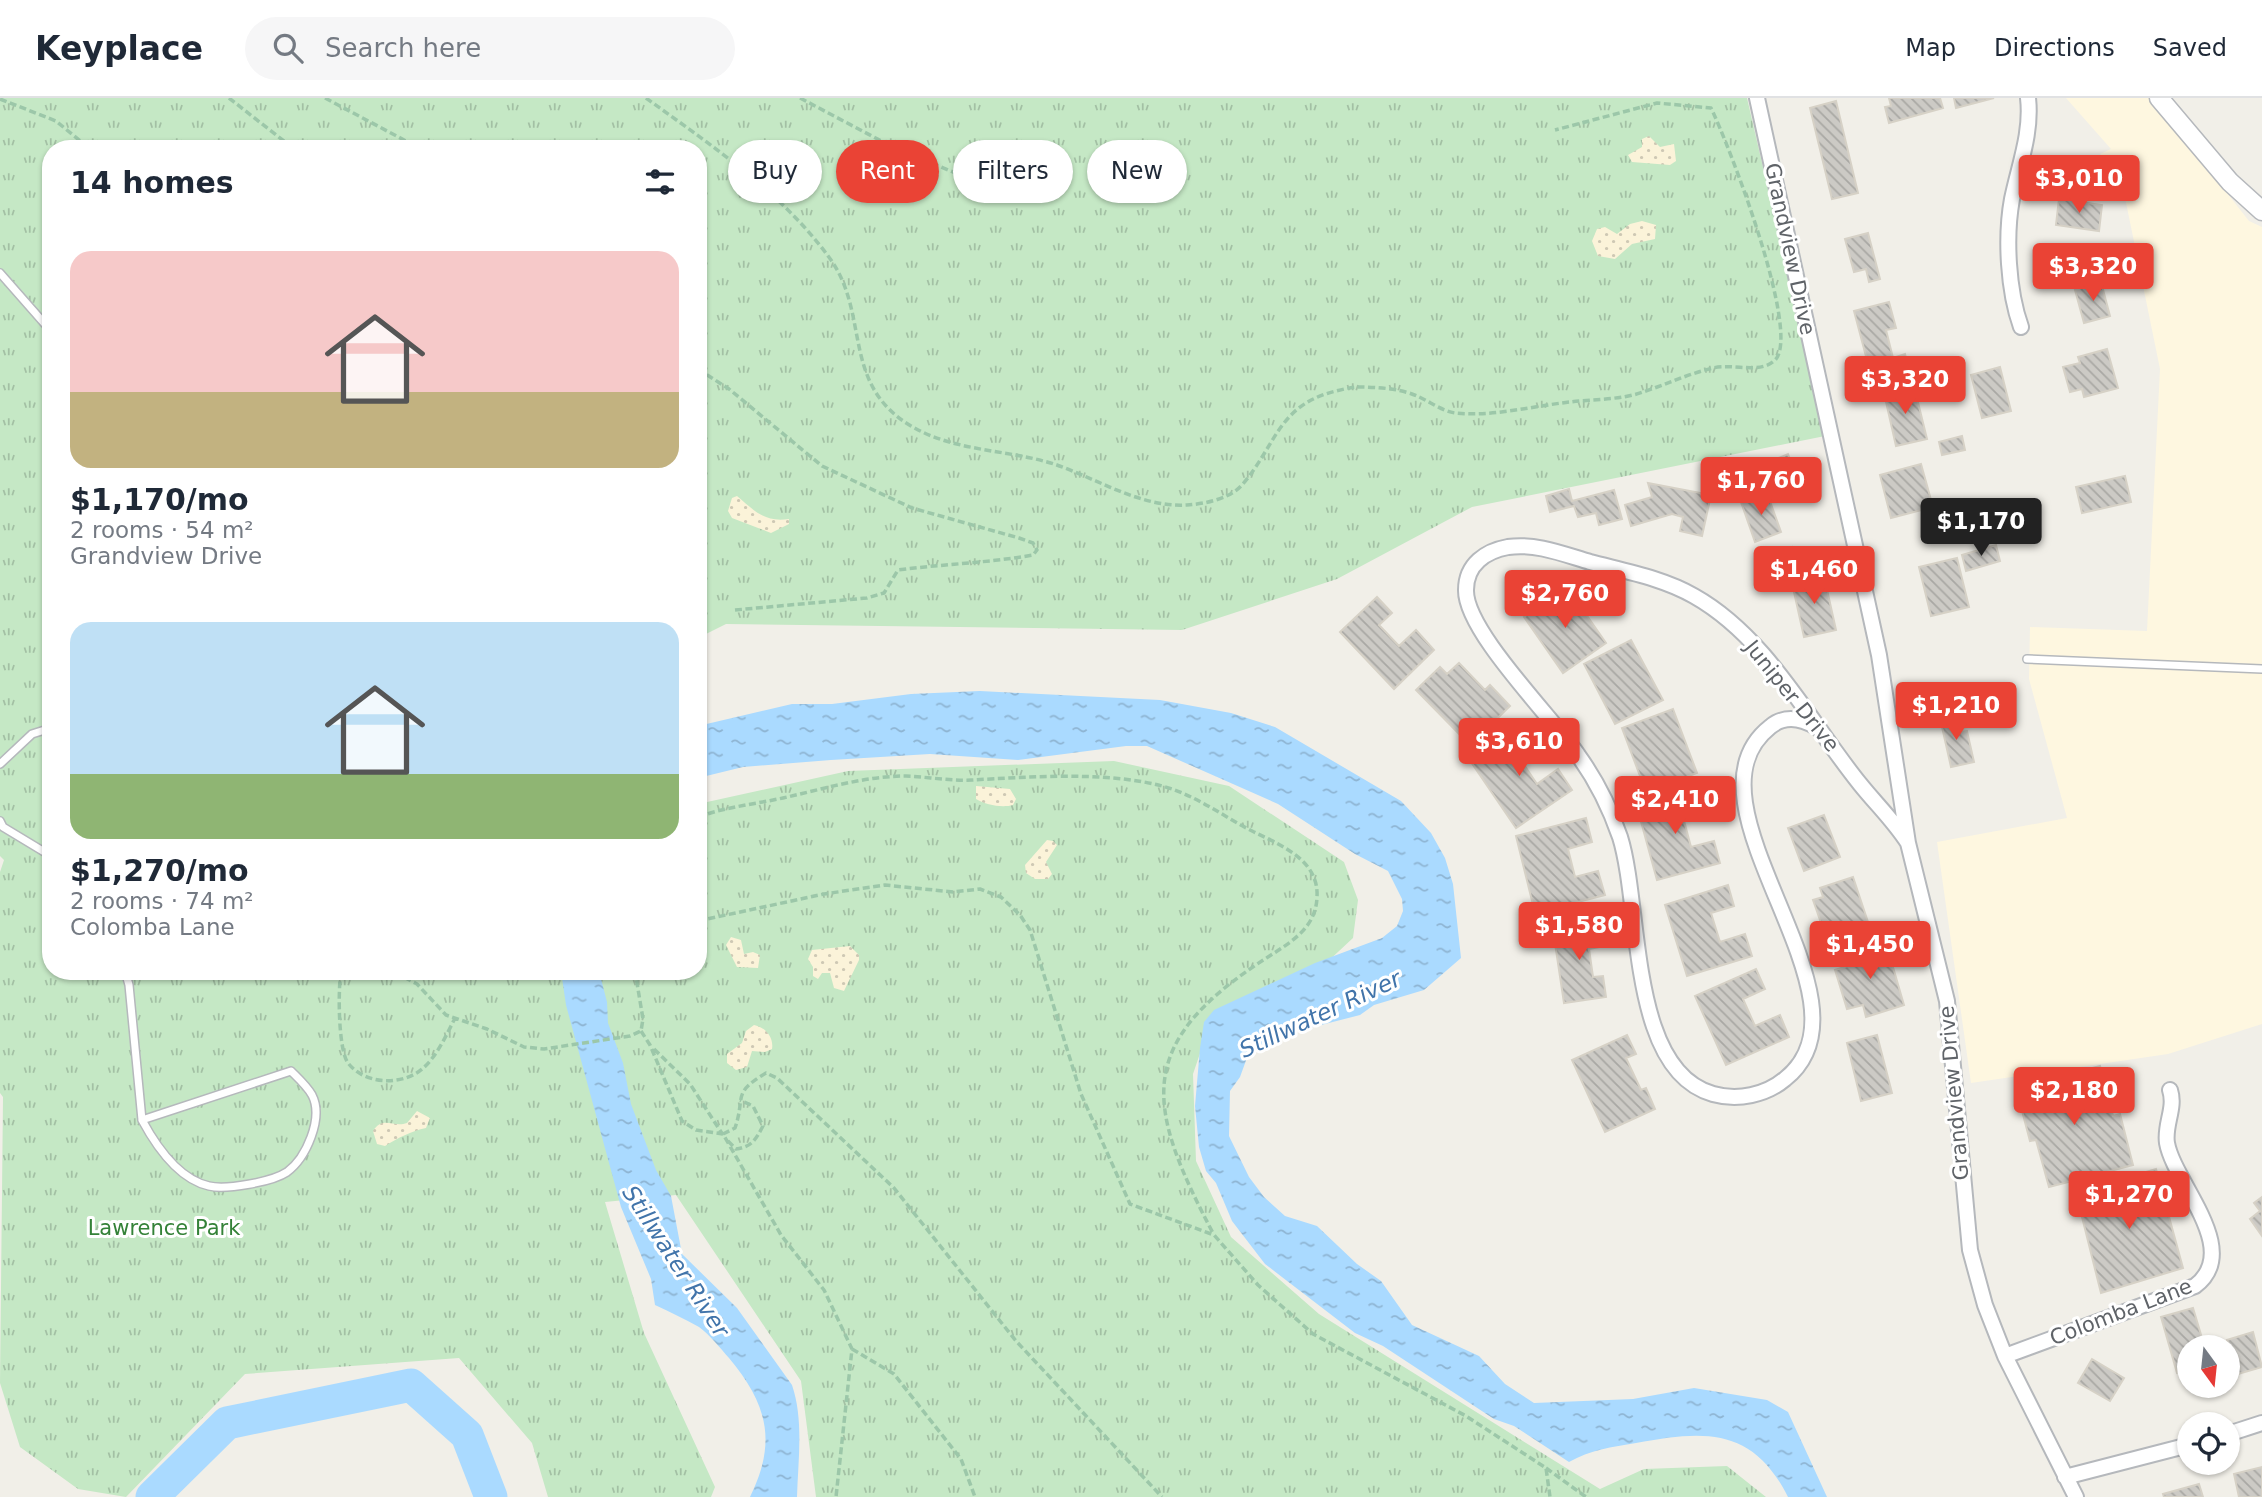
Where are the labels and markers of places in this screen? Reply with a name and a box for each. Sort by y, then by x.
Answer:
pin: $3,010 [2022,156,2136,215]
pin: $3,320 [2036,244,2150,303]
pin: $3,320 [1848,356,1962,416]
pin: $1,760 [1704,458,1818,517]
pin: $1,170 [1924,498,2038,558]
pin: $1,460 [1757,546,1871,606]
pin: $2,760 [1508,570,1622,630]
pin: $1,210 [1899,682,2013,742]
pin: $3,610 [1462,718,1576,778]
pin: $2,410 [1618,776,1732,836]
pin: $1,580 [1522,902,1636,962]
pin: $1,450 [1813,922,1927,981]
pin: $2,180 [2017,1068,2131,1127]
pin: $1,270 [2072,1172,2186,1231]

